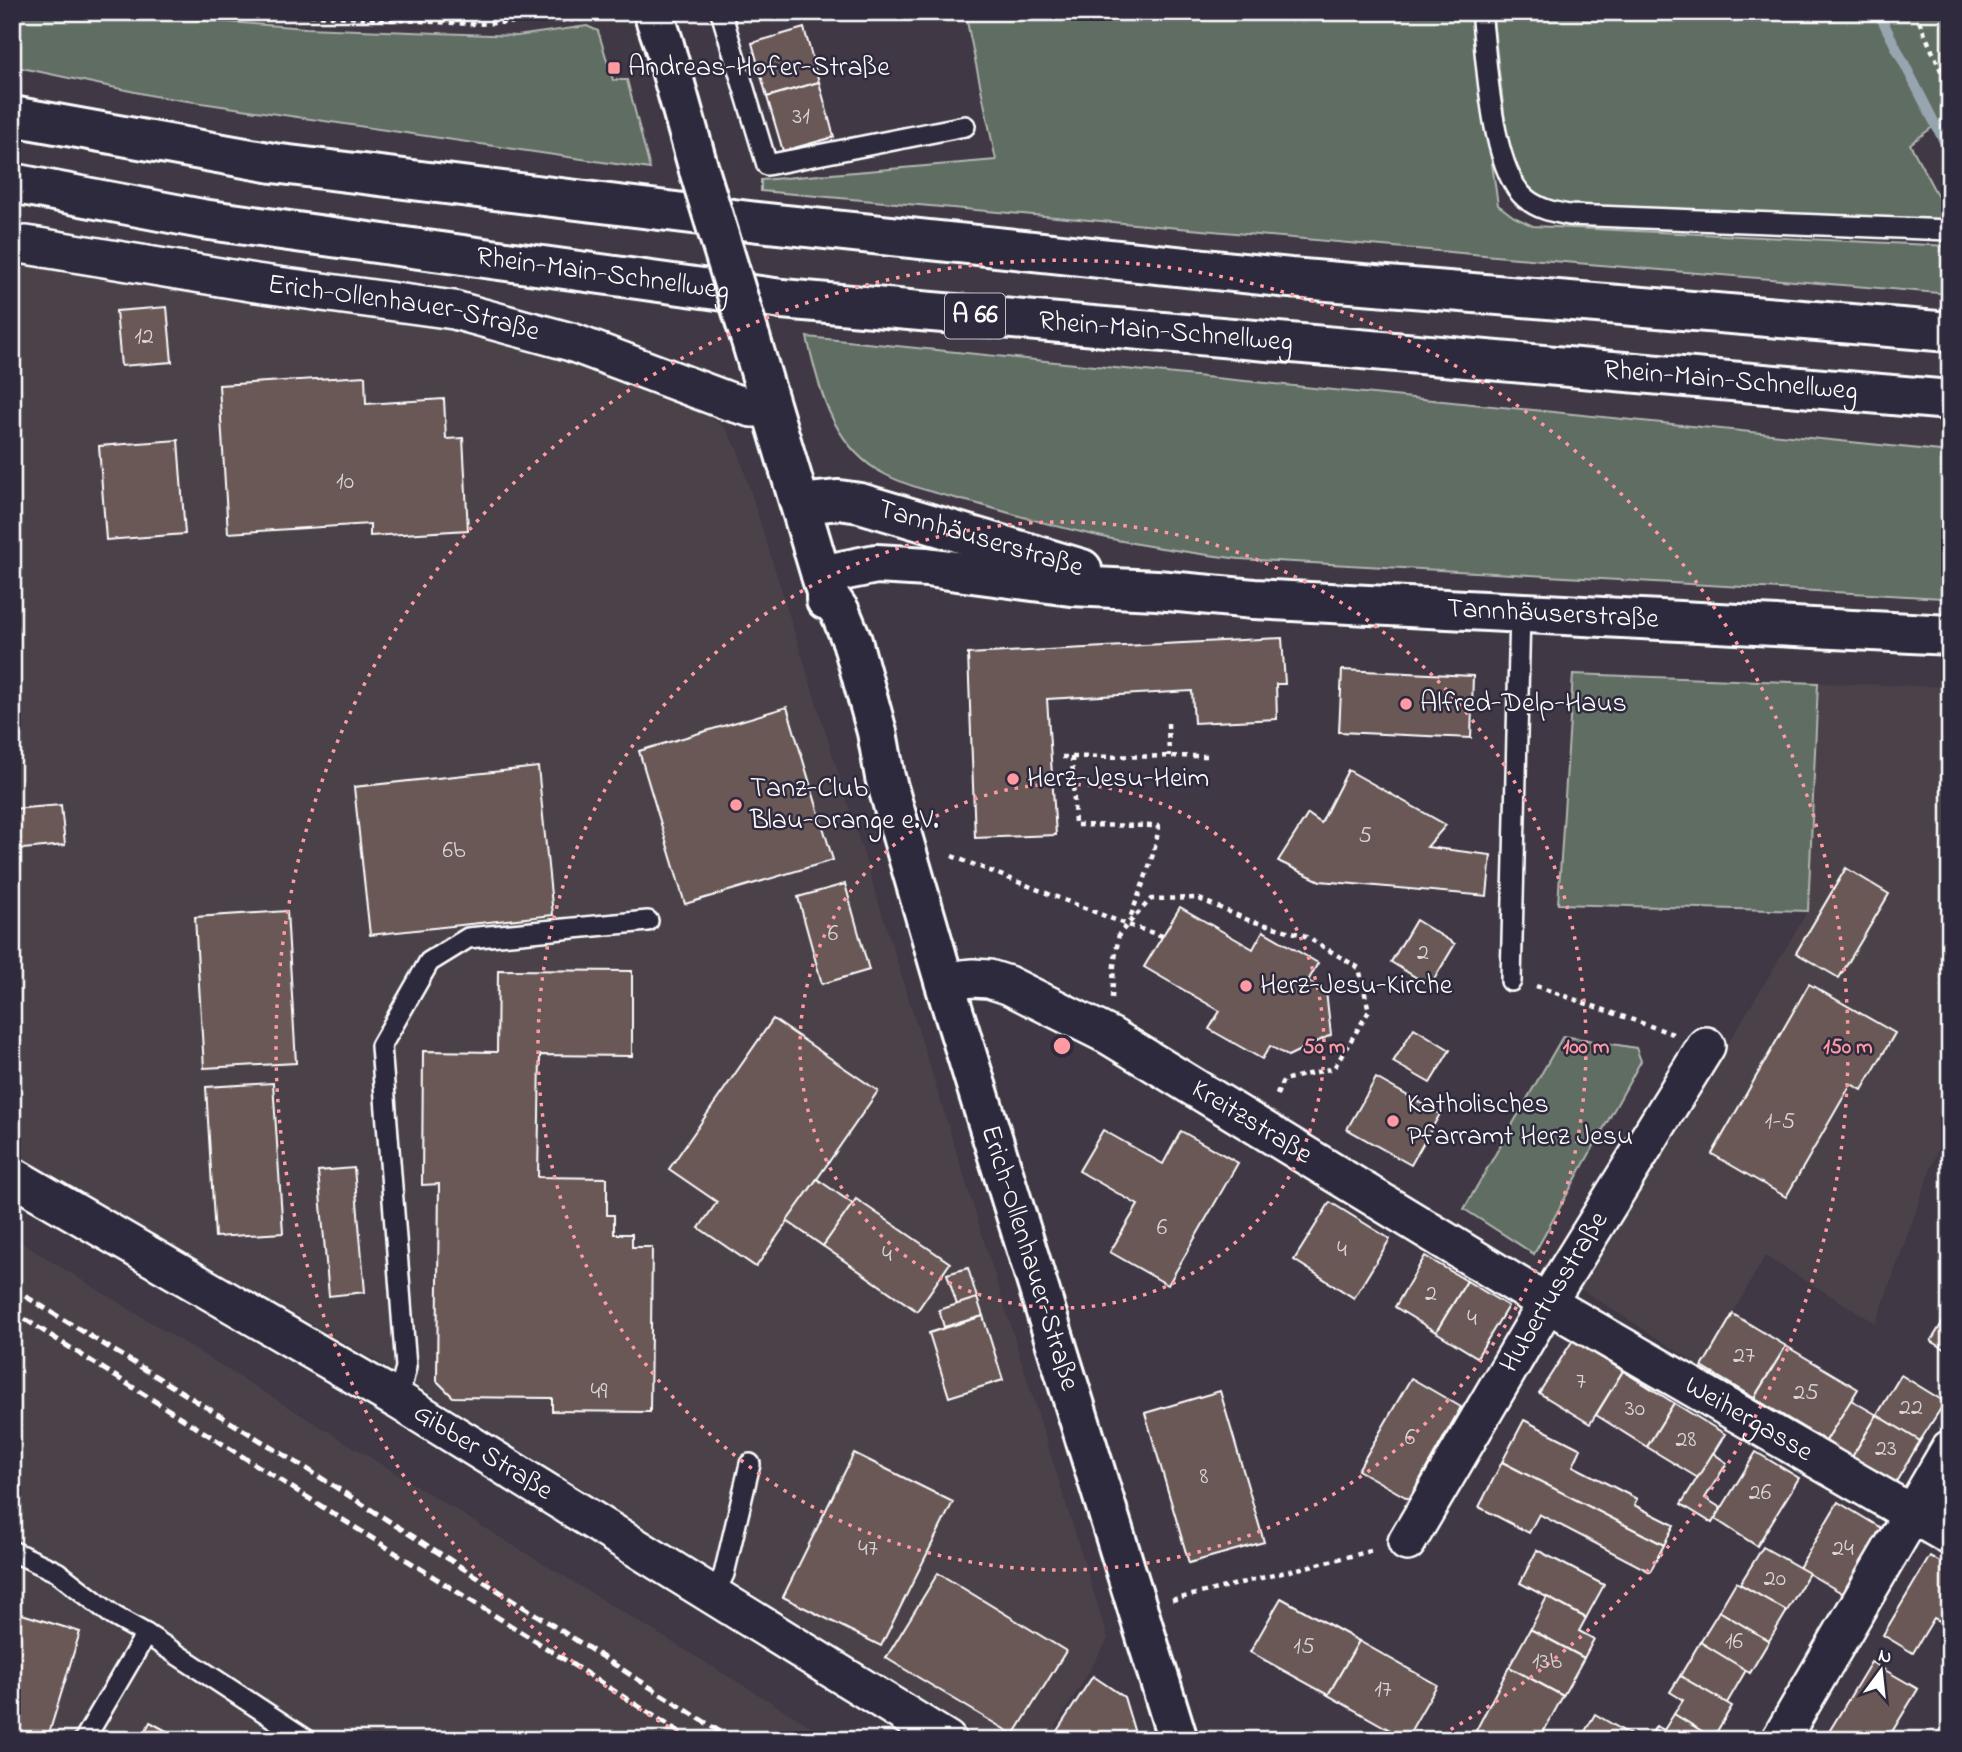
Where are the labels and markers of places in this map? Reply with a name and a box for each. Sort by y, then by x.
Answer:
place label: Andreas-Hofer-Straße [628,48,890,89]
marker: Andreas-Hofer-Straße [606,60,622,76]
place label: Alfred-Delp-Haus [1420,684,1627,725]
marker: Alfred-Delp-Haus [1398,696,1414,712]
place label: Herz-Jesu-Heim [1027,759,1209,800]
place label: Tanz-Club Blau-Orange e.V. [749,769,939,842]
marker: Herz-Jesu-Heim [1005,771,1021,787]
marker: Tanz-Club Blau-Orange e.V. [728,797,744,813]
place label: Herz-Jesu-Kirche [1260,966,1453,1007]
marker: Herz-Jesu-Kirche [1238,978,1254,994]
centre of rings [1050,1034,1074,1058]
place label: Katholisches Pfarramt Herz Jesu [1407,1085,1633,1158]
marker: Katholisches Pfarramt Herz Jesu [1385,1113,1401,1129]

